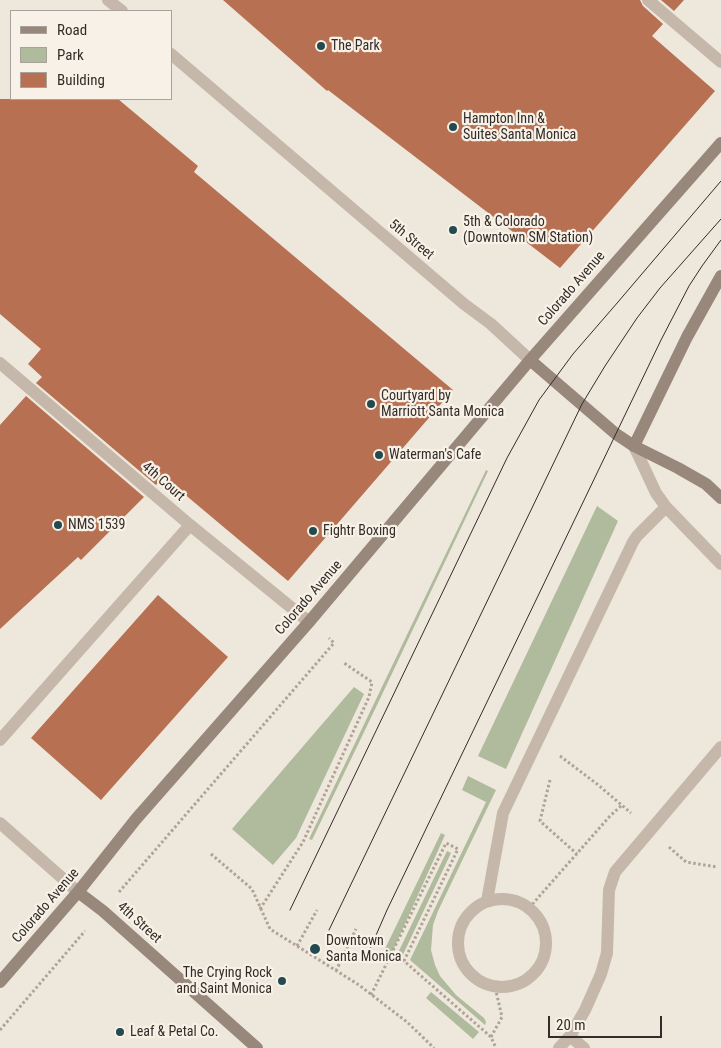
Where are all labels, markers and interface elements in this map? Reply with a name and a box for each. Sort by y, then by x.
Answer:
legend [10,10,172,100]
text: Road [57,21,87,39]
place label: The Park [331,38,380,54]
marker: The Park [315,40,327,52]
text: Park [57,46,84,64]
text: Building [57,71,105,89]
place label: Hampton Inn & Suites Santa Monica [463,111,576,144]
marker: Hampton Inn & Suites Santa Monica [447,121,459,133]
place label: 5th & Colorado (Downtown SM Station) [463,214,593,246]
street label: 5th Street [385,216,437,264]
marker: 5th & Colorado (Downtown SM Station) [447,224,459,236]
street label: Colorado Avenue [535,248,609,330]
place label: Courtyard by Marriott Santa Monica [381,388,504,421]
marker: Courtyard by Marriott Santa Monica [365,398,377,410]
place label: Waterman's Cafe [389,447,481,463]
marker: Waterman's Cafe [373,449,385,461]
street label: 4th Court [138,459,188,505]
place label: NMS 1539 [68,517,125,533]
marker: NMS 1539 [52,519,64,531]
place label: Fightr Boxing [323,523,396,539]
marker: Fightr Boxing [307,525,319,537]
street label: Colorado Avenue [272,557,346,639]
street label: Colorado Avenue [9,865,83,947]
street label: 4th Street [113,899,165,947]
place label: Downtown Santa Monica [326,933,402,966]
marker: Downtown Santa Monica [308,942,322,956]
place label: The Crying Rock and Saint Monica [176,965,272,998]
marker: The Crying Rock and Saint Monica [276,975,288,987]
scale bar [551,1006,665,1038]
text: 20 m [556,1016,586,1034]
place label: Leaf & Petal Co. [130,1024,219,1040]
marker: Leaf & Petal Co. [114,1026,126,1038]

